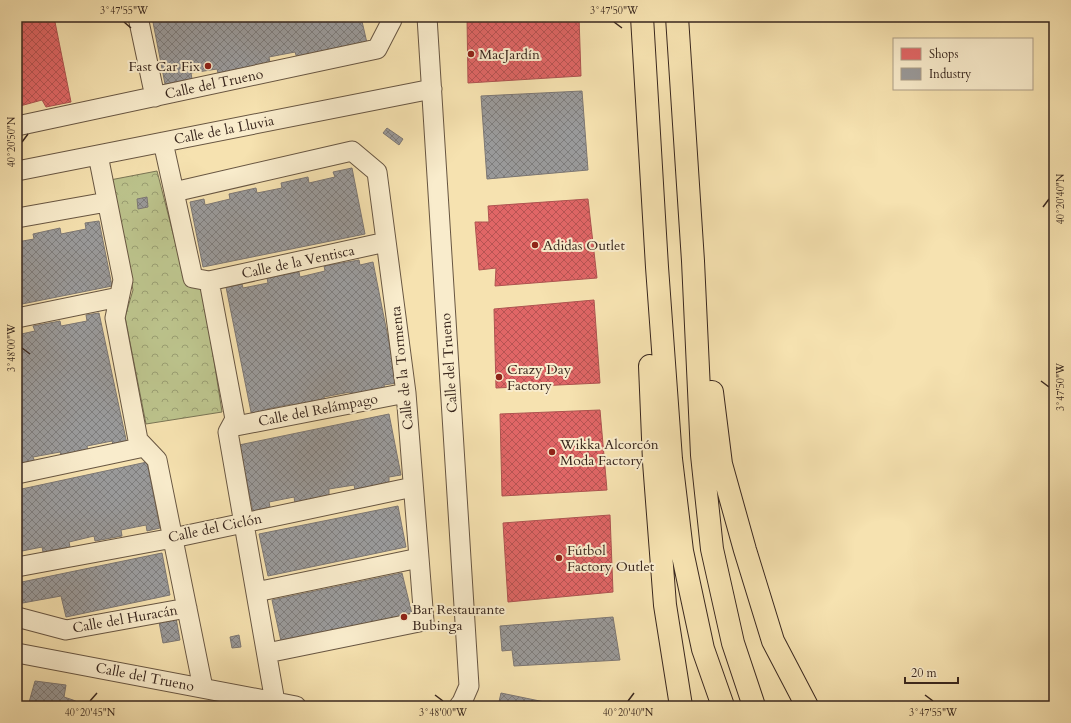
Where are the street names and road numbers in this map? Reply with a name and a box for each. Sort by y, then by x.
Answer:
street label: Calle del Trueno [163,64,265,104]
street label: Calle de la Lluvia [172,111,276,149]
street label: Calle de la Ventisca [240,241,356,283]
street label: Calle de la Tormenta [386,305,418,431]
street label: Calle del Trueno [436,312,462,414]
street label: Calle del Relámpago [257,389,380,431]
street label: Calle del Ciclón [166,509,264,547]
street label: Calle del Huracán [71,600,179,638]
street label: Calle del Trueno [94,658,196,696]

